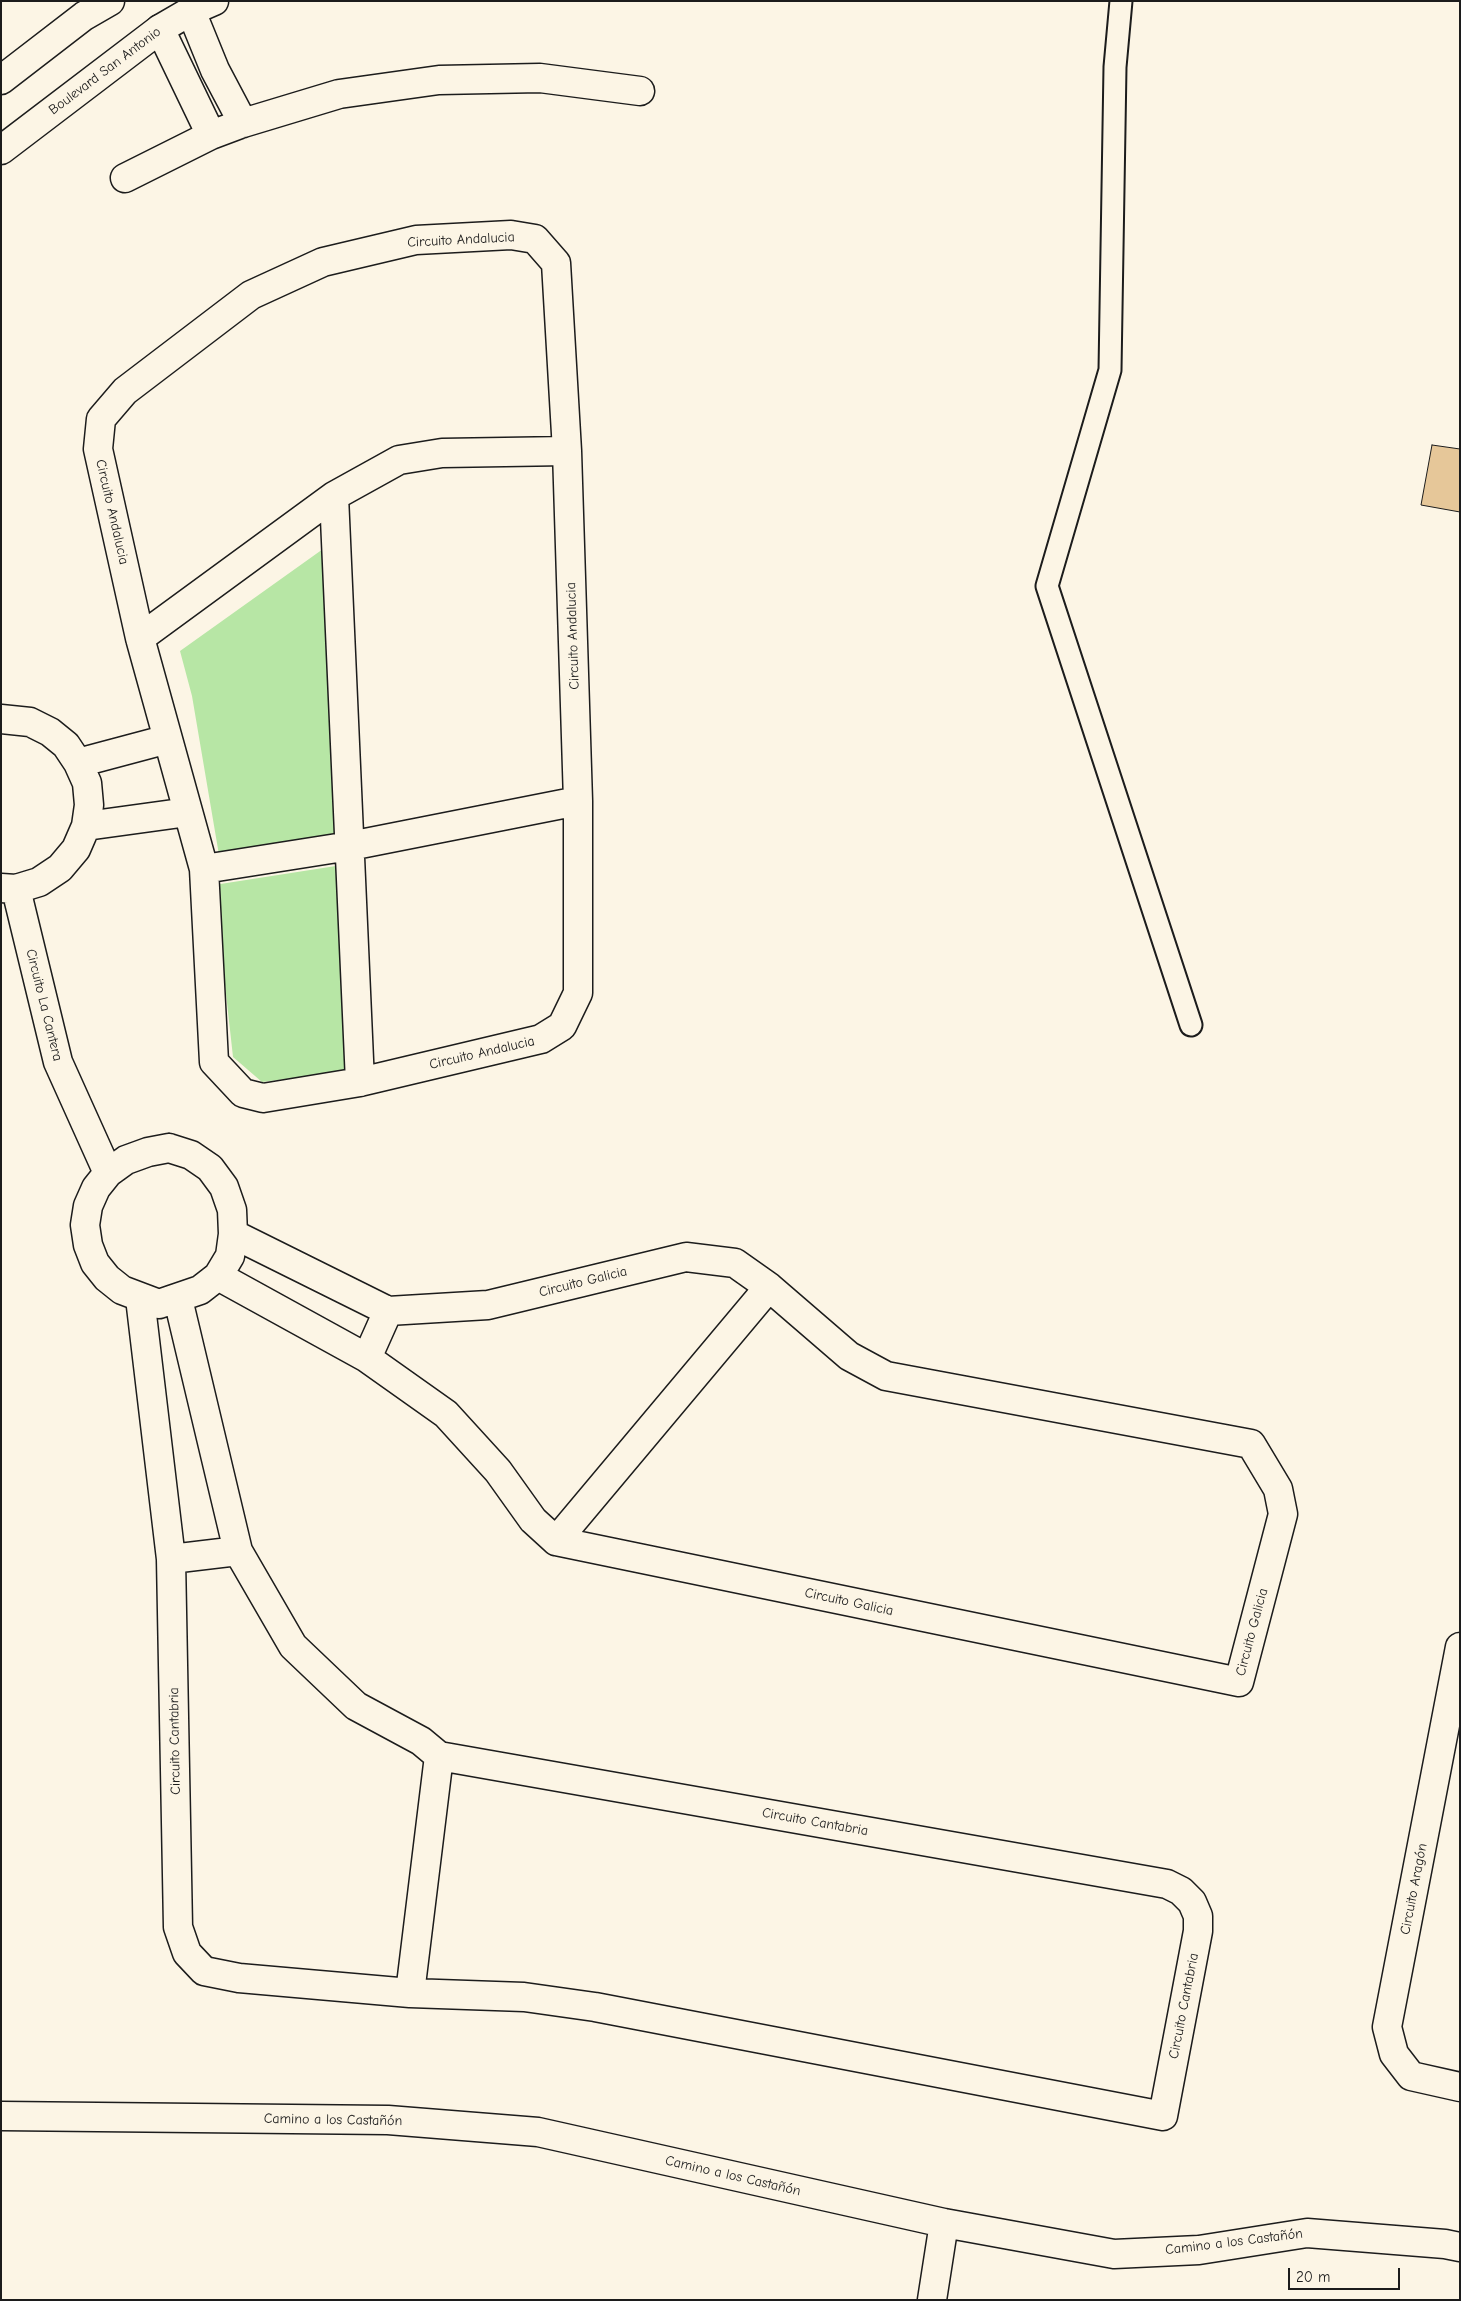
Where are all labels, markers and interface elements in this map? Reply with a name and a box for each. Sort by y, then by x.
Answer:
street label: Boulevard San Antonio [46,23,164,119]
street label: Circuito Andalucia [407,229,515,251]
street label: Circuito Andalucia [92,458,132,566]
street label: Circuito Andalucia [563,582,583,690]
street label: Circuito La Cantera [22,947,66,1063]
street label: Circuito Andalucia [428,1033,536,1073]
street label: Circuito Galicia [537,1263,629,1301]
street label: Circuito Galicia [803,1584,895,1620]
street label: Circuito Galicia [1232,1586,1272,1678]
street label: Circuito Cantabria [166,1687,184,1795]
street label: Circuito Cantabria [761,1804,869,1840]
street label: Circuito Aragón [1397,1842,1431,1936]
street label: Circuito Cantabria [1165,1952,1203,2060]
street label: Camino a los Castañón [264,2110,402,2130]
street label: Camino a los Castañón [664,2152,802,2200]
street label: Camino a los Castañón [1164,2225,1304,2259]
scale bar [1291,2258,1404,2290]
text: 20 m [1296,2268,1330,2286]

